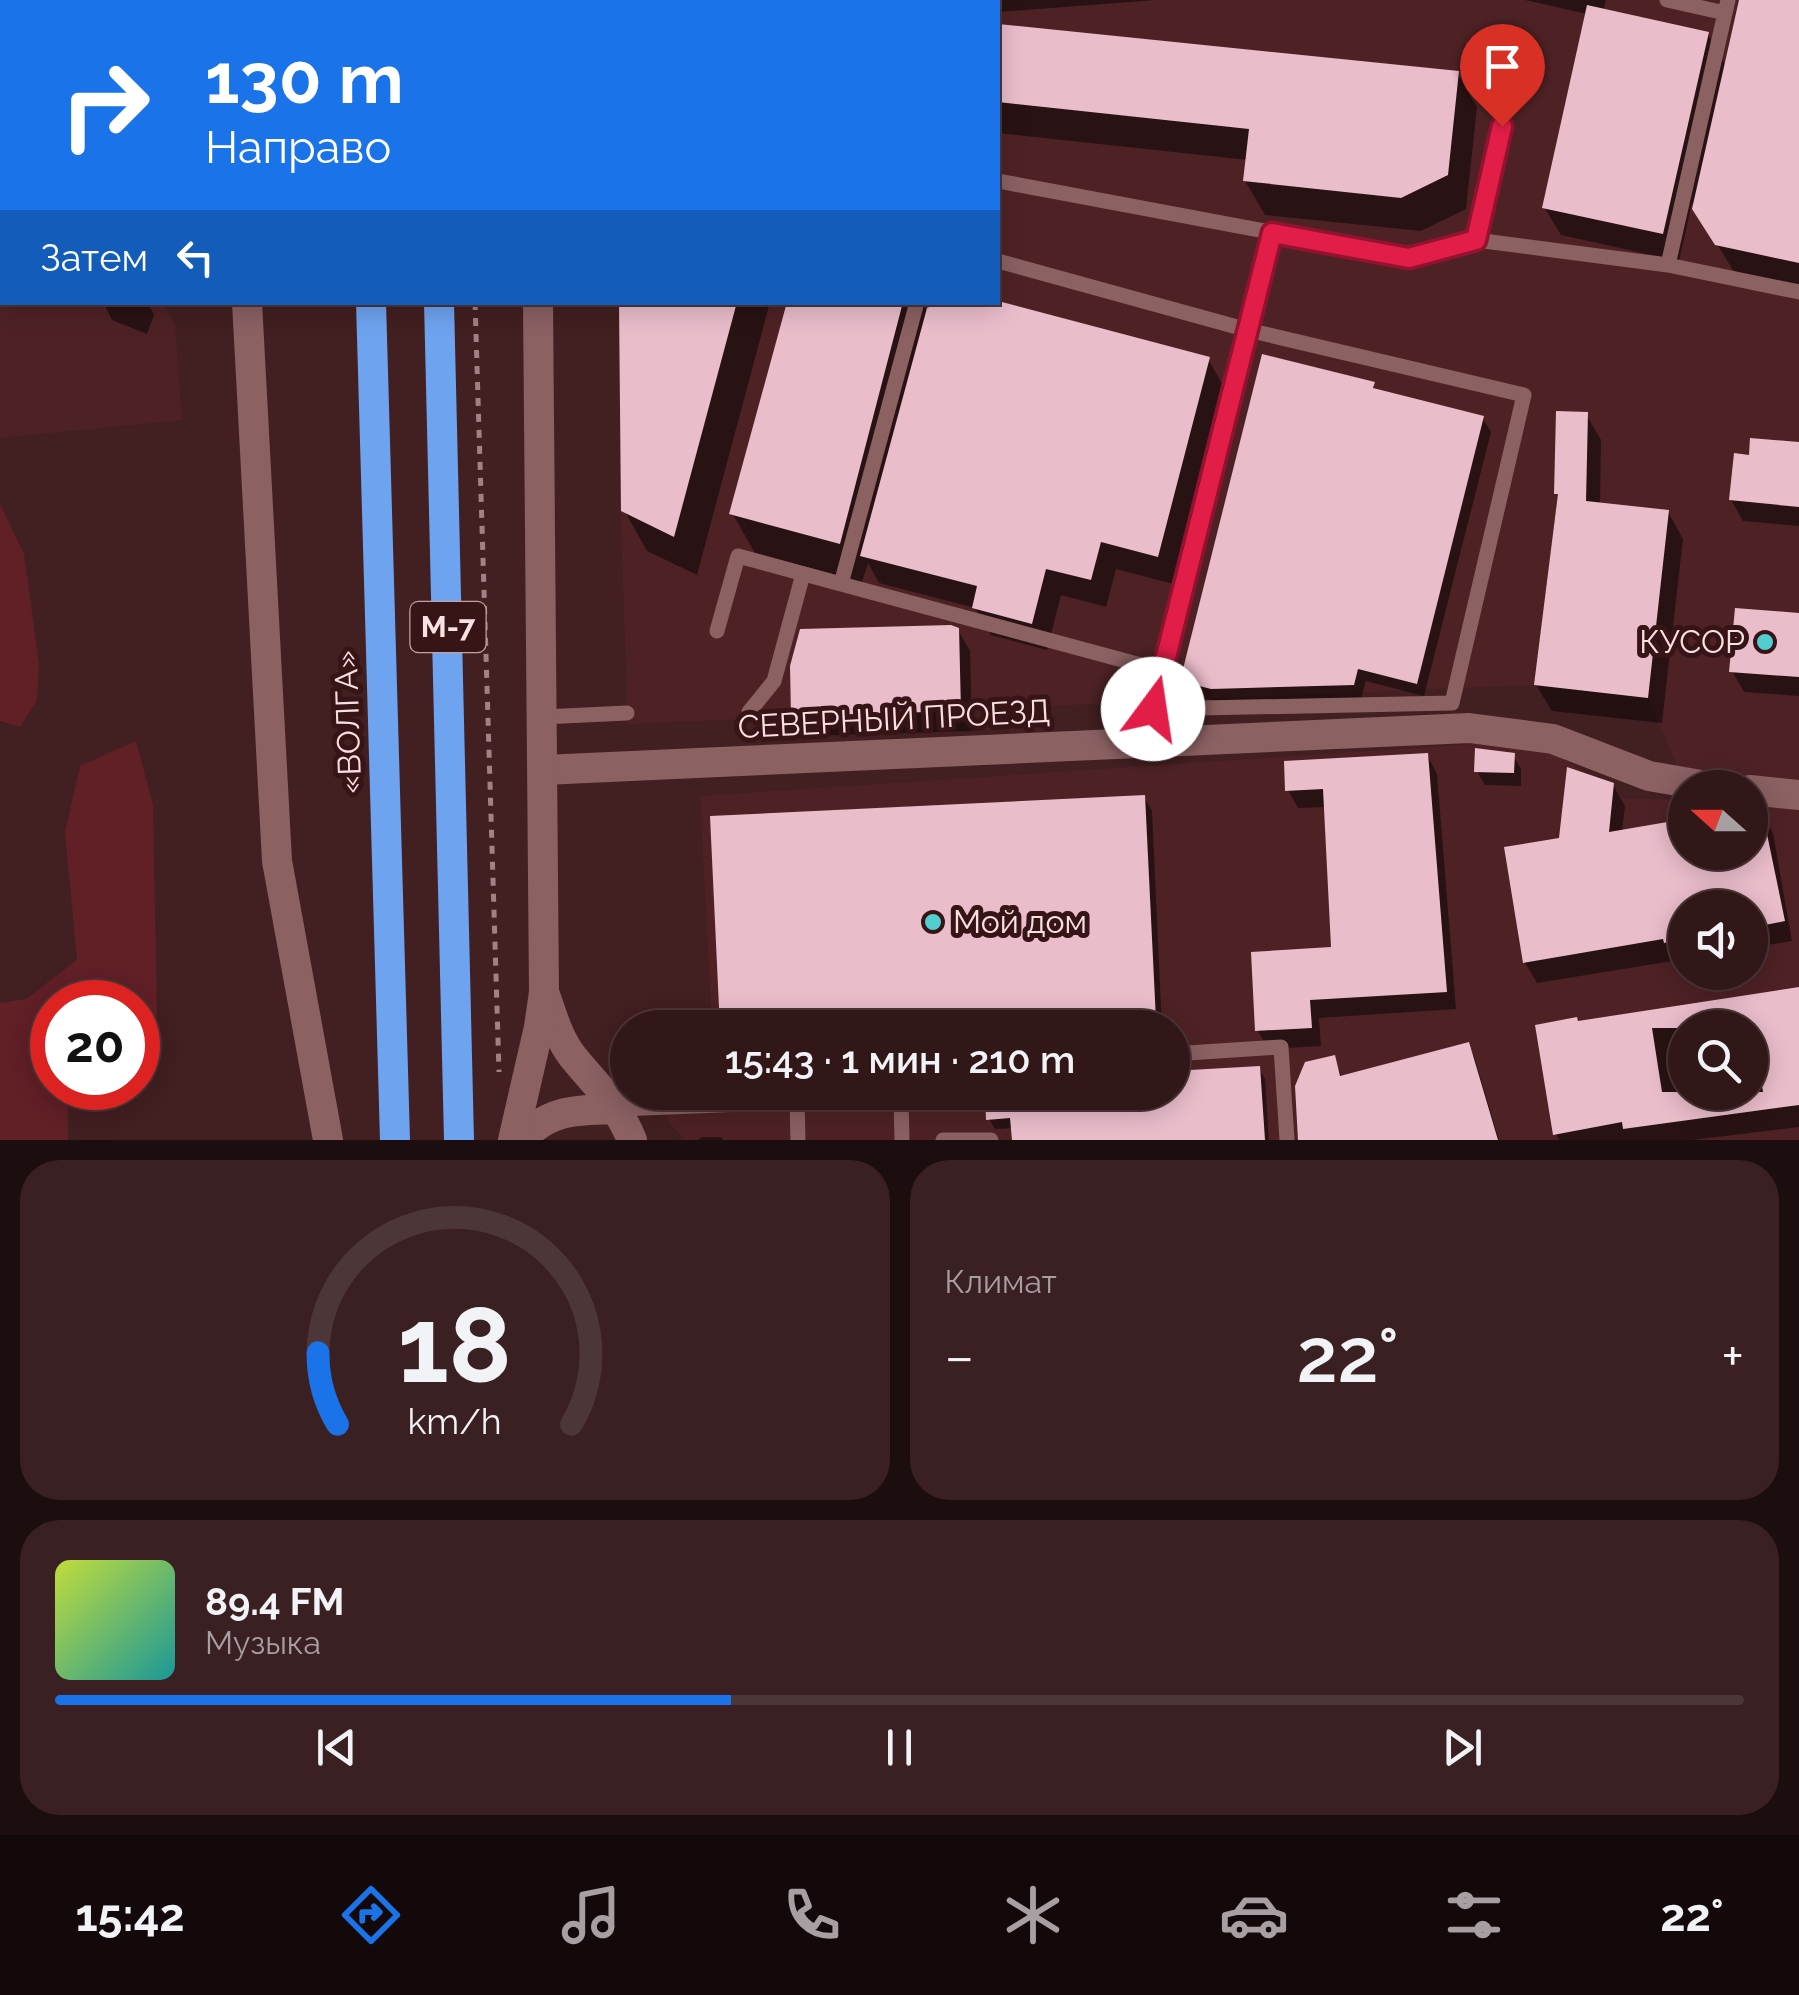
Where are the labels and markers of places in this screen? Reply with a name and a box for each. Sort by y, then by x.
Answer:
pin [1460,24,1545,127]
place label: КУСОР [1639,623,1745,660]
marker: КУСОР [1754,631,1776,653]
place label: Мой дом [953,903,1087,940]
marker: Мой дом [922,911,944,933]

